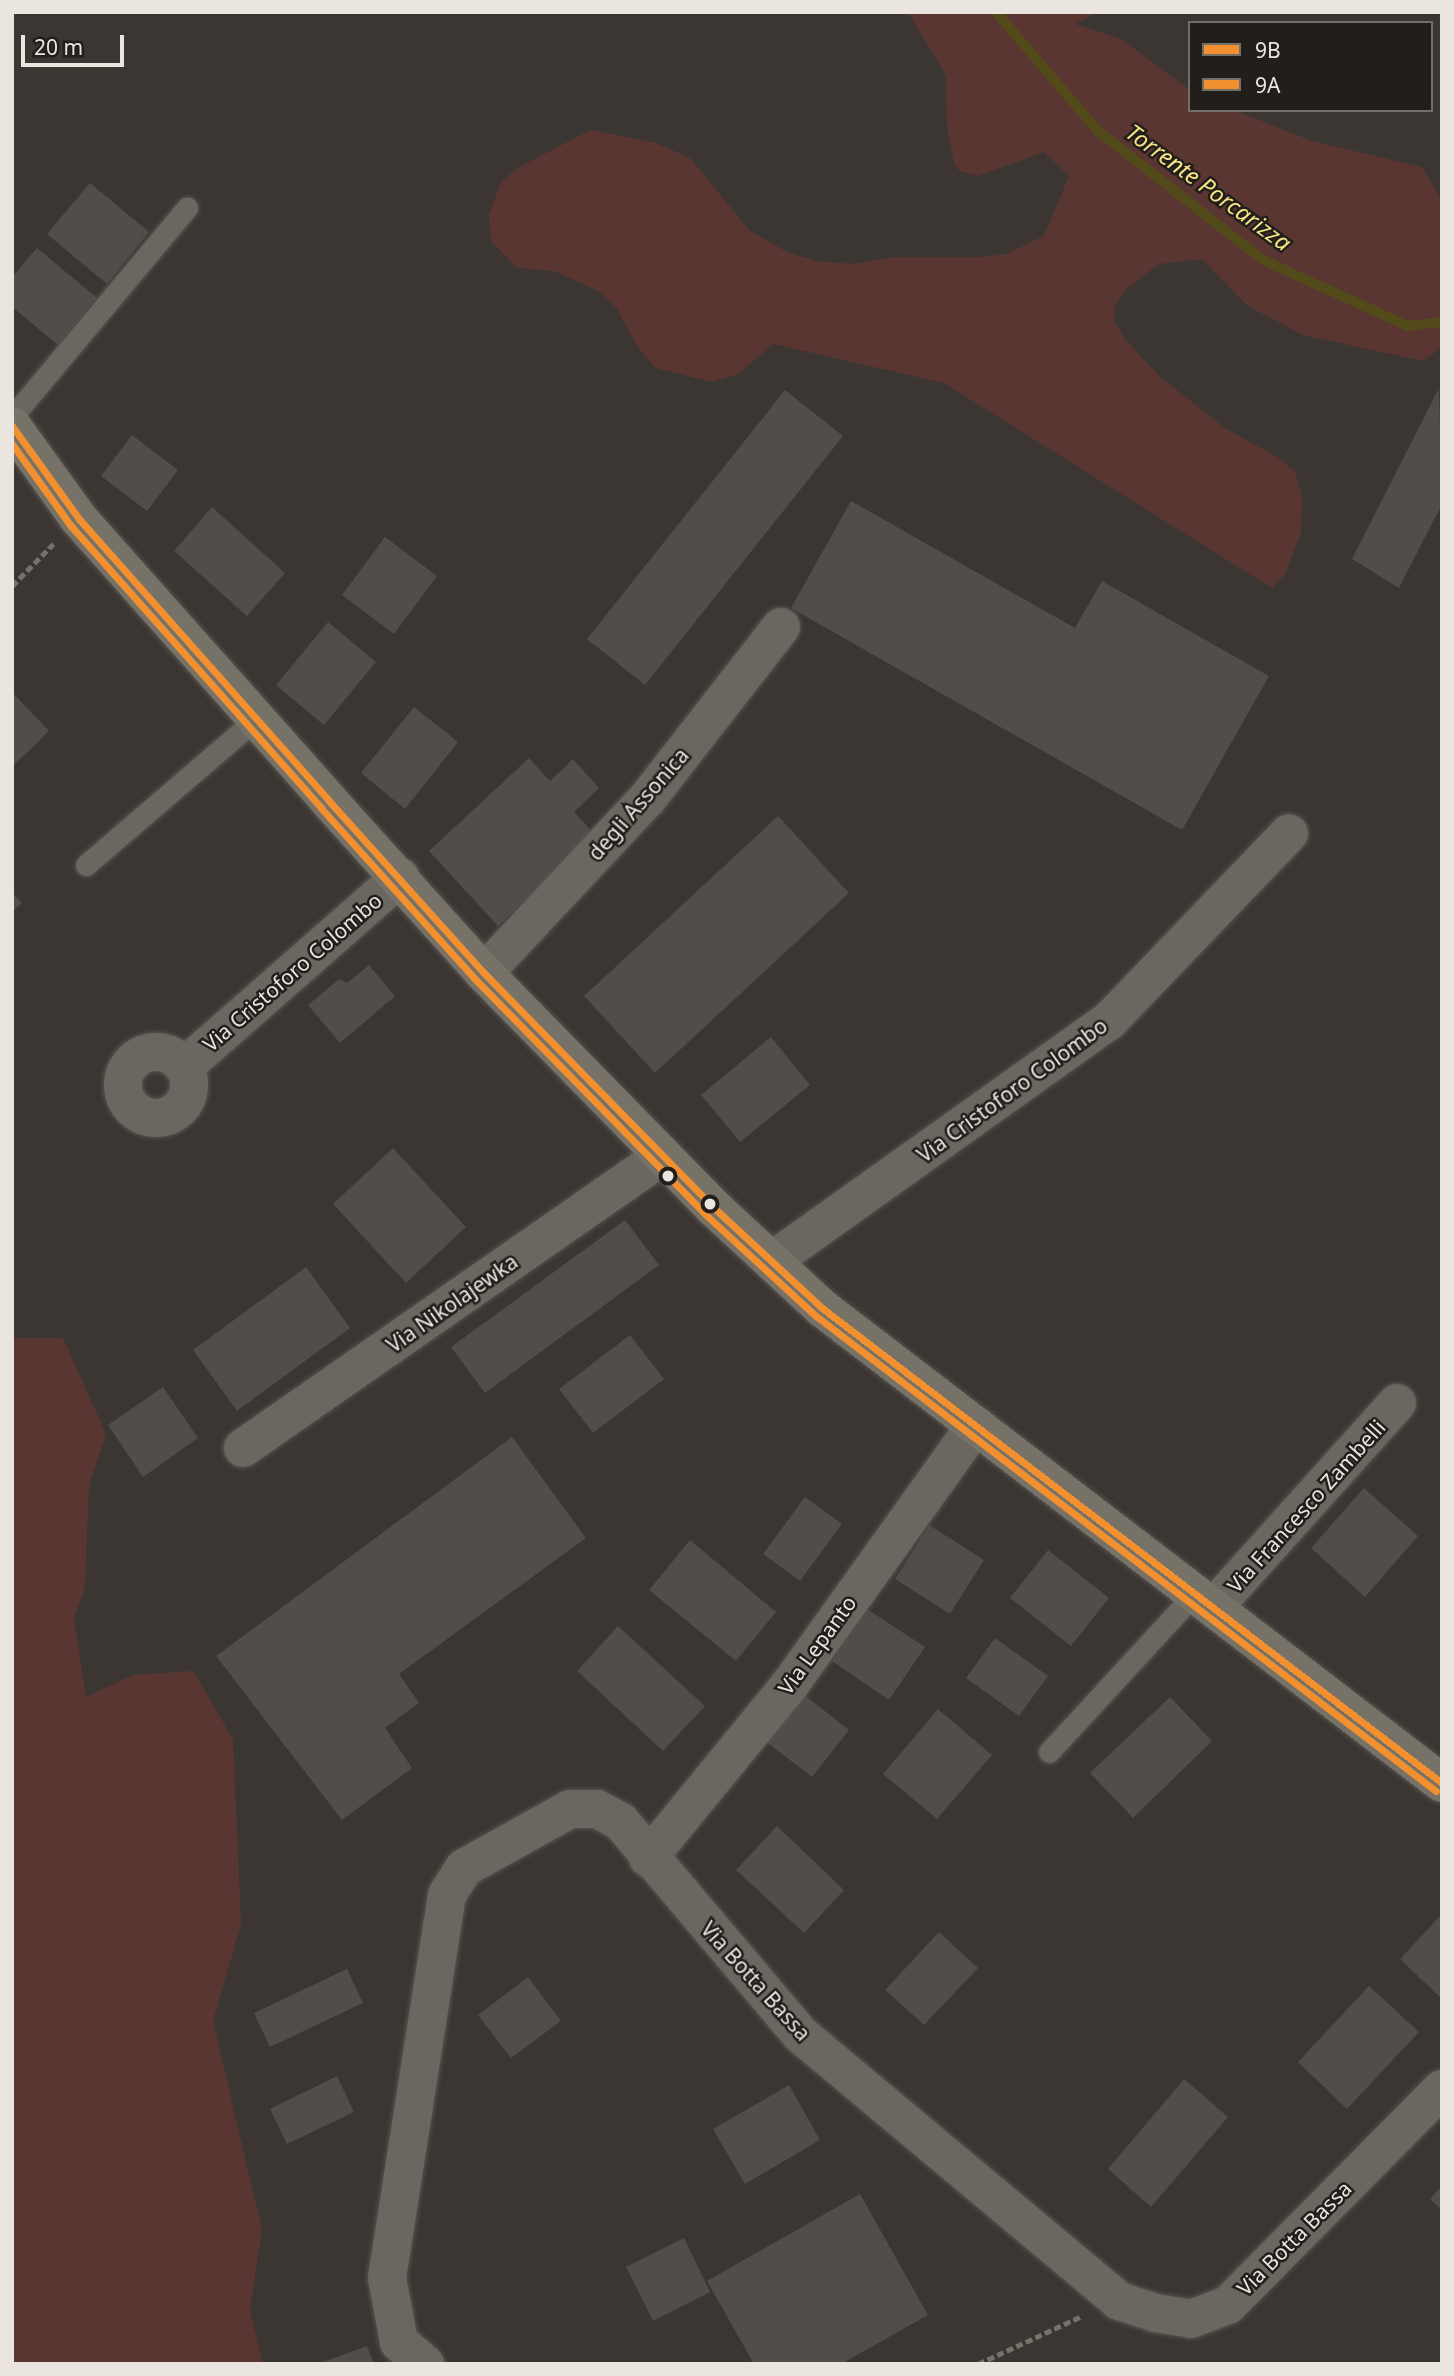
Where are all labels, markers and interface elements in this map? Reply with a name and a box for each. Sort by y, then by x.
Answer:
scale bar [24,21,128,65]
legend [1188,21,1433,112]
text: 20 m [34,33,83,61]
text: 9B [1255,36,1281,64]
text: 9A [1255,71,1280,99]
water label: Torrente Porcarizza [1121,118,1297,256]
street label: degli Assonica [582,743,694,865]
street label: Via Cristoforo Colombo [197,887,387,1057]
street label: Via Cristoforo Colombo [912,1013,1112,1167]
unlabelled marker [661,1169,675,1183]
unlabelled marker [703,1197,717,1211]
street label: Via Nikolajewka [382,1248,522,1358]
street label: Via Francesco Zambelli [1222,1414,1390,1598]
street label: Via Lepanto [773,1591,861,1699]
street label: Via Botta Bassa [696,1916,816,2046]
street label: Via Botta Bassa [1232,2176,1356,2300]

